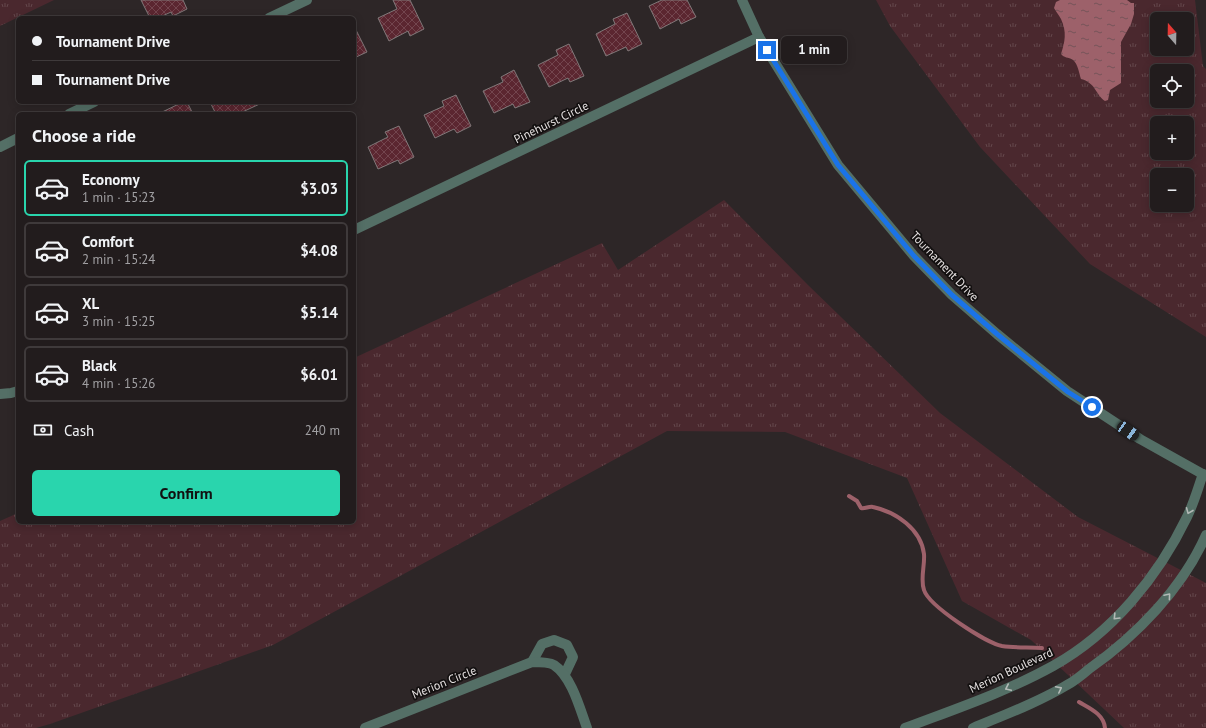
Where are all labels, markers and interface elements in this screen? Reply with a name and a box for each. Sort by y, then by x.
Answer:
north arrow [1150,12,1194,56]
map controls [1150,12,1194,212]
text: Tournament Drive [56,32,170,51]
callout: 1 min [781,36,847,64]
route end [758,41,776,59]
text: 1 min [798,41,830,58]
button: locate [1150,64,1194,108]
text: Tournament Drive [56,70,170,89]
street label: Pinehurst Circle [511,97,591,147]
button: + [1150,116,1194,160]
text: Choose a ride [32,124,136,147]
button: − [1150,168,1194,212]
icon: car [34,170,70,206]
text: Economy [82,170,140,189]
text: $3.03 [300,179,338,198]
text: 1 min · 15:23 [82,189,155,206]
street label: Tournament Drive [908,228,982,304]
icon: car [34,232,70,268]
text: Comfort [82,232,134,251]
text: $4.08 [300,241,338,260]
text: 2 min · 15:24 [82,251,155,268]
icon: car [34,294,70,330]
text: XL [82,294,99,313]
text: $5.14 [300,303,338,322]
text: 3 min · 15:25 [82,313,155,330]
icon: car [34,356,70,392]
text: Black [82,356,117,375]
text: $6.01 [300,365,338,384]
text: 4 min · 15:26 [82,375,155,392]
route start [1083,398,1101,416]
icon: cash [32,419,54,441]
car [1115,419,1141,443]
text: Cash [64,421,94,440]
text: 240 m [305,422,340,439]
button: Confirm [32,470,340,516]
one-way arrow [1186,507,1194,514]
one-way arrow [1163,593,1170,601]
one-way arrow [1113,612,1121,620]
street label: Merion Boulevard [967,644,1055,696]
street label: Merion Circle [410,662,478,702]
one-way arrow [1005,683,1013,691]
one-way arrow [1055,686,1062,694]

